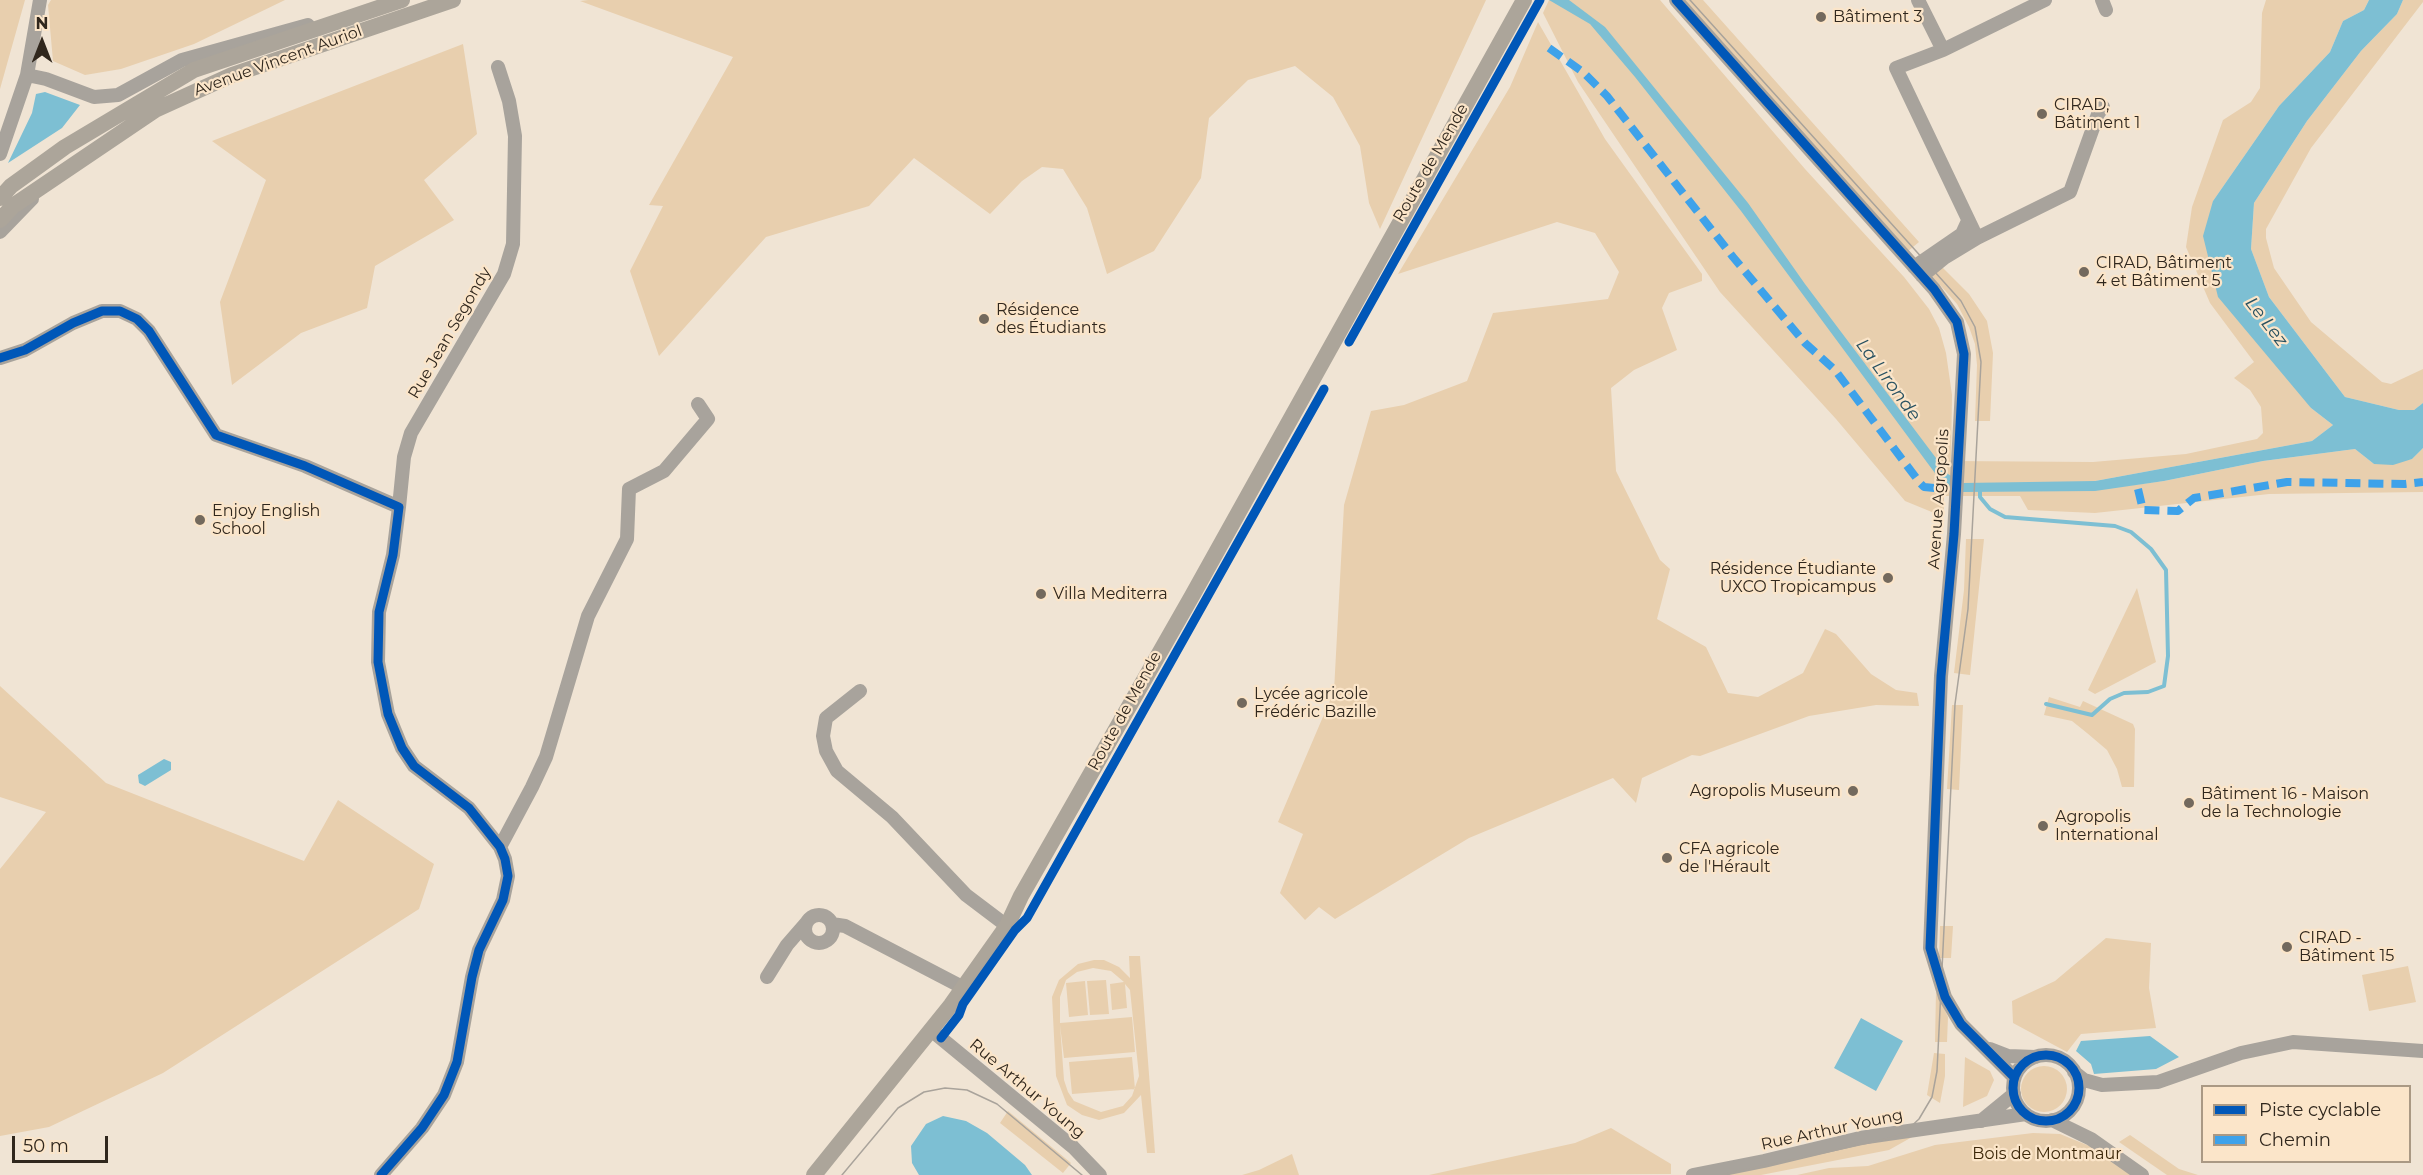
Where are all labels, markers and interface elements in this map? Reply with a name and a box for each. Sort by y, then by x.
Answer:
place label: Bâtiment 3 [1833,7,1922,27]
marker: Bâtiment 3 [1814,10,1828,24]
north arrow [12,12,72,72]
text: N [36,14,48,33]
street label: Avenue Vincent Auriol [191,22,365,100]
place label: CIRAD, Bâtiment 1 [2054,95,2140,133]
street label: Route de Mende [1389,100,1473,226]
marker: CIRAD, Bâtiment 1 [2035,107,2049,121]
place label: CIRAD, Bâtiment 4 et Bâtiment 5 [2096,253,2232,291]
street label: Rue Jean Segondy [404,264,496,402]
marker: CIRAD, Bâtiment 4 et Bâtiment 5 [2077,265,2091,279]
water label: Le Lez [2240,293,2292,351]
place label: Résidence des Étudiants [996,300,1106,338]
marker: Résidence des Étudiants [977,312,991,326]
water label: La Lironde [1851,335,1925,425]
street label: Avenue Agropolis [1925,428,1953,570]
place label: Enjoy English School [212,501,320,539]
marker: Enjoy English School [193,513,207,527]
place label: Résidence Étudiante UXCO Tropicampus [1710,559,1876,597]
marker: Résidence Étudiante UXCO Tropicampus [1881,571,1895,585]
place label: Villa Mediterra [1053,584,1168,604]
marker: Villa Mediterra [1034,587,1048,601]
street label: Route de Mende [1084,648,1166,774]
place label: Lycée agricole Frédéric Bazille [1254,684,1376,722]
marker: Lycée agricole Frédéric Bazille [1235,696,1249,710]
place label: Agropolis Museum [1690,781,1841,801]
marker: Agropolis Museum [1846,784,1860,798]
place label: Bâtiment 16 - Maison de la Technologie [2201,784,2369,822]
marker: Bâtiment 16 - Maison de la Technologie [2182,796,2196,810]
place label: Agropolis International [2055,807,2158,845]
marker: Agropolis International [2036,819,2050,833]
place label: CFA agricole de l'Hérault [1679,839,1779,877]
marker: CFA agricole de l'Hérault [1660,851,1674,865]
place label: CIRAD - Bâtiment 15 [2299,928,2394,966]
marker: CIRAD - Bâtiment 15 [2280,940,2294,954]
street label: Rue Arthur Young [965,1035,1089,1143]
legend [2201,1085,2411,1163]
text: Piste cyclable [2259,1099,2381,1121]
street label: Rue Arthur Young [1759,1106,1905,1154]
scale bar [15,1124,111,1162]
text: Chemin [2259,1129,2331,1151]
text: 50 m [23,1135,69,1157]
park label: Bois de Montmaur [1972,1144,2122,1164]

